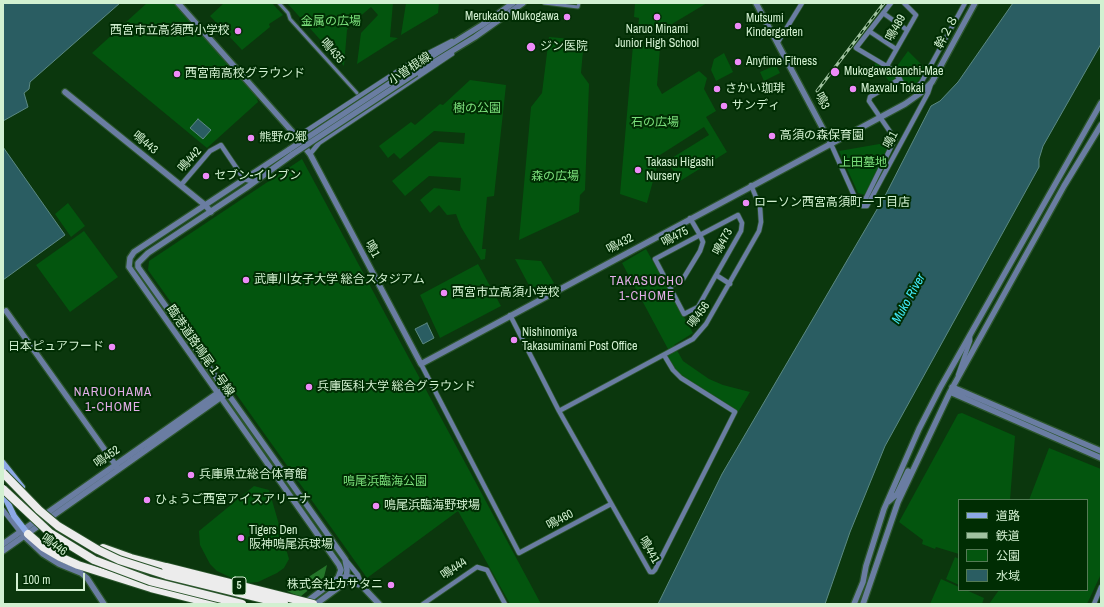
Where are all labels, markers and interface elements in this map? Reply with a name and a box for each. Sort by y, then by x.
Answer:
place label: Merukado Mukogawa [465,10,559,24]
marker: Merukado Mukogawa [562,12,572,22]
marker: Naruo Minami Junior High School [652,12,662,22]
place label: Mutsumi Kindergarten [746,12,803,40]
street label: 鳴489 [883,12,909,44]
street label: 幹２８ [932,13,962,51]
park label: 金属の広場 [301,15,361,29]
marker: Mutsumi Kindergarten [733,21,743,31]
place label: Naruo Minami Junior High School [615,23,699,51]
place label: 西宮市立高須西小学校 [110,24,230,38]
marker: 西宮市立高須西小学校 [233,26,243,36]
street label: 鳴435 [317,36,347,66]
place label: ジン医院 [540,40,588,54]
marker: ジン医院 [525,41,537,53]
street label: 小曽根線 [386,50,434,88]
place label: Anytime Fitness [746,55,817,69]
marker: Anytime Fitness [733,57,743,67]
place label: Mukogawadanchi-Mae [844,65,944,79]
marker: Mukogawadanchi-Mae [829,66,841,78]
place label: 西宮南高校グラウンド [185,67,305,81]
marker: 西宮南高校グラウンド [172,69,182,79]
place label: さかい珈琲 [725,82,785,96]
place label: Maxvalu Tokai [861,82,924,96]
marker: さかい珈琲 [712,84,722,94]
marker: Maxvalu Tokai [848,84,858,94]
street label: 鳴3 [812,90,832,112]
place label: サンディ [732,99,780,113]
marker: サンディ [719,101,729,111]
park label: 樹の公園 [453,102,501,116]
park label: 石の広場 [631,116,679,130]
street label: 鳴443 [129,128,161,158]
place label: 高須の森保育園 [780,129,864,143]
street label: 鳴1 [881,129,901,151]
place label: 熊野の郷 [259,131,307,145]
marker: 高須の森保育園 [767,131,777,141]
marker: 熊野の郷 [246,133,256,143]
street label: 鳴442 [175,145,205,175]
place label: Takasu Higashi Nursery [646,156,714,184]
park label: 上田墓地 [839,156,887,170]
marker: Takasu Higashi Nursery [633,165,643,175]
place label: セブン-イレブン [214,169,301,183]
park label: 森の広場 [531,170,579,184]
marker: セブン-イレブン [201,171,211,181]
place label: ローソン西宮高須町一丁目店 [754,196,910,210]
marker: ローソン西宮高須町一丁目店 [741,198,751,208]
street label: 鳴475 [659,224,691,250]
street label: 鳴473 [710,226,736,258]
street label: 鳴432 [604,231,636,257]
street label: 鳴1 [362,238,382,260]
water label: Muko River [889,271,929,327]
place label: 武庫川女子大学 総合スタジアム [254,273,425,287]
district label: TAKASUCHO 1-CHOME [610,274,684,305]
marker: 武庫川女子大学 総合スタジアム [241,275,251,285]
place label: 西宮市立高須小学校 [452,286,560,300]
marker: 西宮市立高須小学校 [439,288,449,298]
street label: 鳴456 [685,299,713,331]
street label: 臨港道路鳴尾１号線 [163,303,237,399]
place label: Nishinomiya Takasuminami Post Office [522,326,637,354]
marker: Nishinomiya Takasuminami Post Office [509,335,519,345]
place label: 日本ピュアフード [8,340,104,354]
marker: 日本ピュアフード [107,342,117,352]
place label: 兵庫医科大学 総合グラウンド [317,380,476,394]
marker: 兵庫医科大学 総合グラウンド [304,382,314,392]
district label: NARUOHAMA 1-CHOME [74,385,152,416]
street label: 鳴452 [91,443,123,471]
place label: 兵庫県立総合体育館 [199,468,307,482]
marker: 兵庫県立総合体育館 [186,470,196,480]
park label: 鳴尾浜臨海公園 [343,475,427,489]
place label: ひょうご西宮アイスアリーナ [155,493,311,507]
marker: ひょうご西宮アイスアリーナ [142,495,152,505]
place label: 鳴尾浜臨海野球場 [384,499,480,513]
legend [958,499,1088,591]
marker: 鳴尾浜臨海野球場 [371,501,381,511]
street label: 鳴460 [544,507,576,533]
text: 道路 [996,508,1020,524]
place label: Tigers Den 阪神鳴尾浜球場 [249,524,333,552]
text: 鉄道 [996,528,1020,544]
street label: 鳴446 [38,531,70,559]
marker: Tigers Den 阪神鳴尾浜球場 [236,533,246,543]
street label: 鳴441 [636,534,662,566]
text: 公園 [996,548,1020,564]
street label: 鳴444 [438,555,470,583]
scale bar [18,565,87,591]
text: 水域 [996,568,1020,584]
text: 100 m [23,572,50,588]
road number: 5 [232,577,246,595]
place label: 株式会社カサタニ [287,578,383,592]
marker: 株式会社カサタニ [386,580,396,590]

